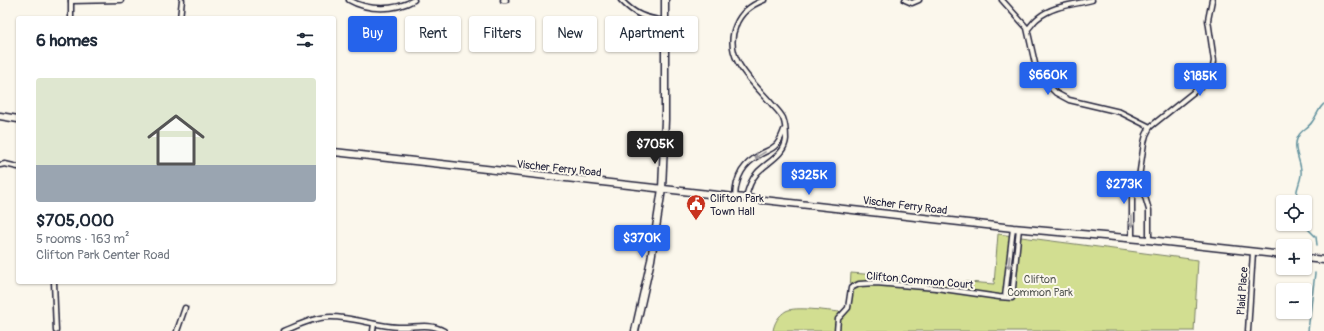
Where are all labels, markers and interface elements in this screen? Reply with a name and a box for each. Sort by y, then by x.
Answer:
chip: Buy [348,16,397,52]
chip: Rent [405,16,461,52]
chip: Filters [469,16,535,52]
chip: New [543,16,597,52]
chip: Apartment [605,16,698,52]
icon: filters [294,29,316,51]
text: 6 homes [36,30,97,51]
pin: $660K [1020,62,1076,96]
pin: $185K [1172,63,1228,97]
text: $660K [1029,67,1067,83]
text: $185K [1183,68,1217,84]
icon: home [140,104,212,176]
pin: $705K [627,131,683,165]
text: $705K [636,136,674,152]
one-way arrow [754,152,766,160]
street label: Vischer Ferry Road [516,158,602,179]
pin: $325K [781,162,837,196]
text: $325K [791,167,827,183]
pin: $273K [1096,171,1152,205]
text: $273K [1106,176,1142,192]
place label: Clifton Park Town Hall [710,192,764,218]
public building icon: Clifton Park Town Hall [685,193,707,221]
street label: Vischer Ferry Road [862,194,948,217]
map controls [1276,195,1312,319]
button: locate [1276,195,1312,231]
text: $705,000 [36,210,114,231]
one-way arrow [1128,214,1136,227]
pin: $370K [614,225,670,259]
text: $370K [623,230,661,246]
text: 5 rooms · 163 m² [36,231,130,247]
button: + [1276,239,1312,275]
text: Clifton Park Center Road [36,247,170,263]
one-way arrow [1005,255,1012,268]
street label: Plaid Place [1234,266,1251,316]
street label: Clifton Common Court [866,269,975,292]
park label: Clifton Common Park [1007,273,1073,299]
button: − [1276,283,1312,319]

